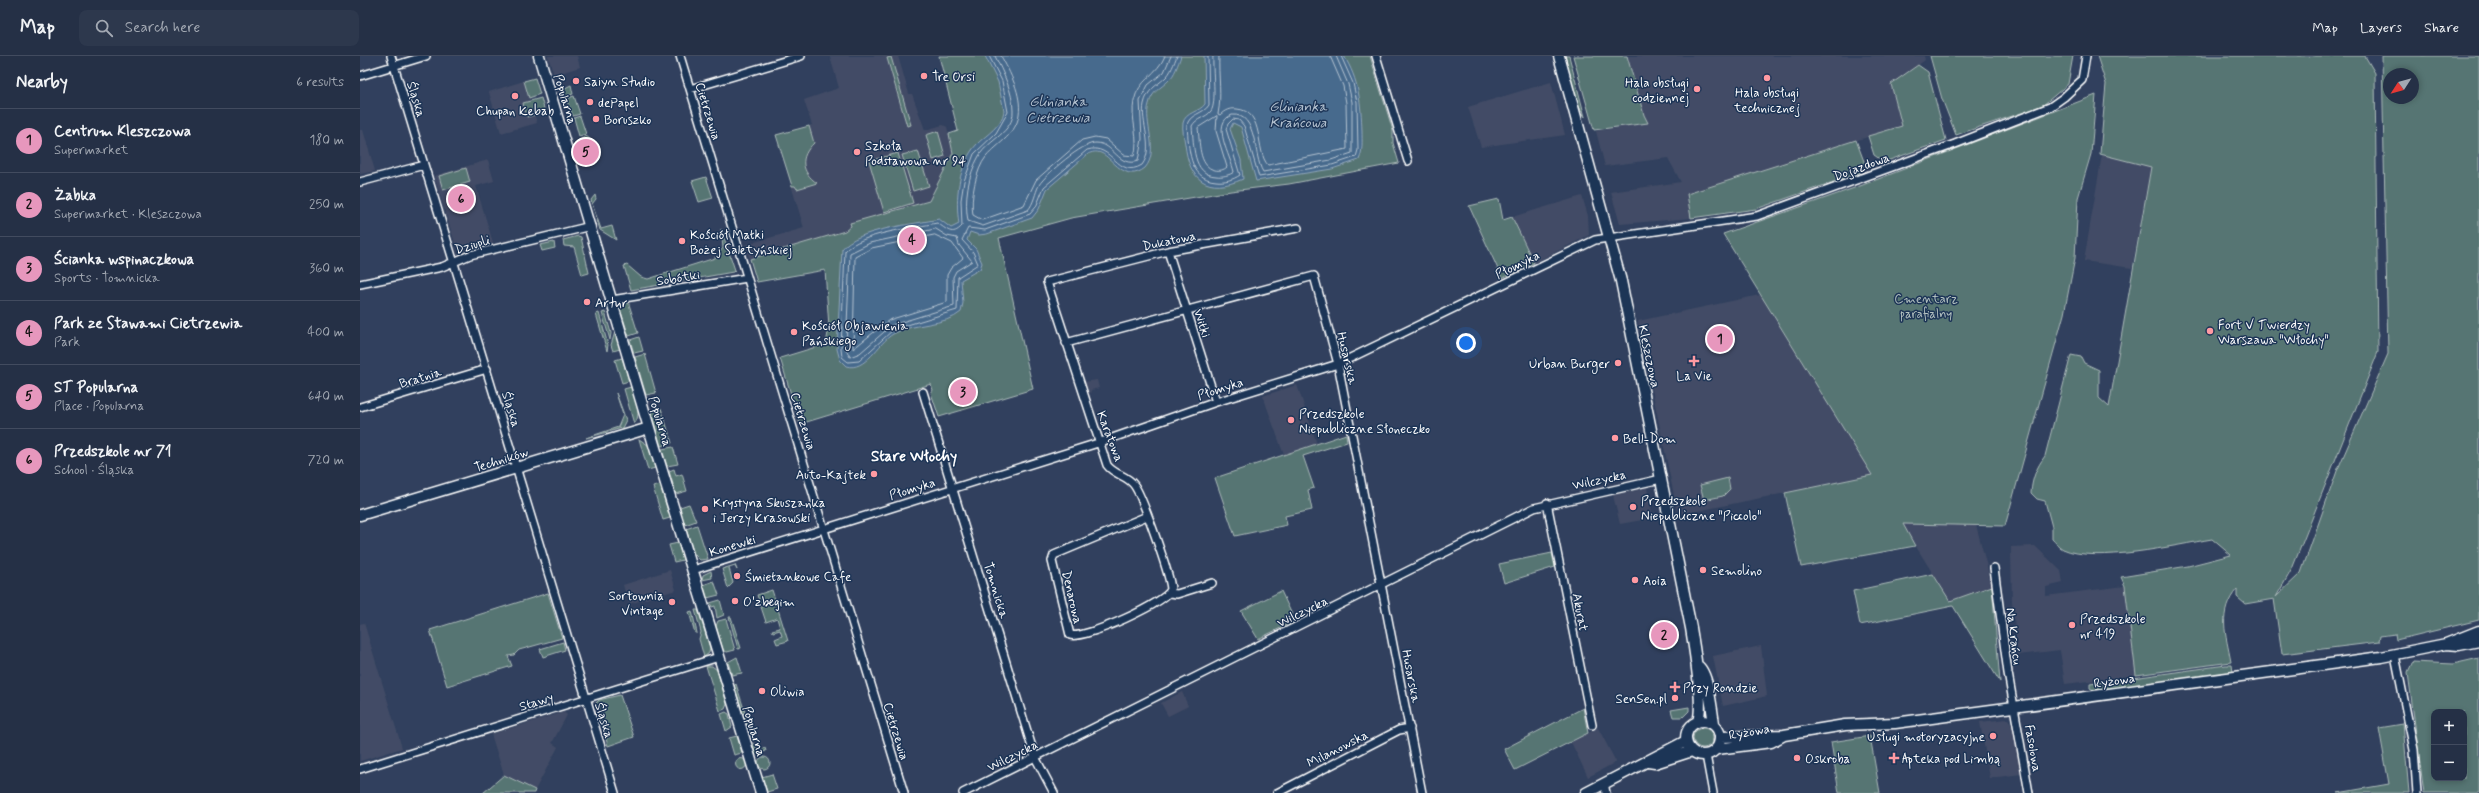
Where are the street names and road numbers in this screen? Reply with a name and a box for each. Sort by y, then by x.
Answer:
street label: Popularna [549,72,580,127]
street label: Śląska [402,79,430,120]
street label: Cietrzewia [691,81,724,142]
street label: Dojazdowa [1831,149,1892,185]
street label: Dukatowa [1141,227,1198,255]
street label: Dziupli [453,232,493,259]
street label: Płomyka [1493,247,1543,283]
street label: Sobótki [655,267,701,290]
street label: Witki [1189,307,1214,340]
street label: Kleszczowa [1634,323,1663,389]
street label: Husarska [1332,330,1361,387]
street label: Bratnia [397,364,444,393]
street label: Płomyka [1195,374,1246,405]
street label: Śląska [497,389,525,430]
street label: Cietrzewia [786,391,819,452]
street label: Popularna [644,394,675,449]
street label: Karatowa [1092,409,1127,465]
street label: Techników [472,444,531,477]
street label: Wilczycka [1571,466,1628,494]
street label: Płomyka [887,474,938,505]
street label: Konewki [707,531,758,562]
street label: Tomnicka [979,560,1012,621]
street label: Denarowa [1057,569,1086,626]
street label: Akurat [1568,592,1592,633]
street label: Wilczycka [1274,593,1331,632]
street label: Na Krańcu [2002,607,2025,666]
street label: Husarska [1397,648,1424,704]
street label: Ryżowa [2092,670,2136,693]
street label: Stawy [517,689,556,716]
street label: Śląska [590,700,618,741]
street label: Cietrzewia [879,701,912,762]
street label: Popularna [738,704,769,759]
street label: Ryżowa [1727,720,1771,744]
street label: Fasolowa [2020,723,2045,773]
street label: Milanowska [1304,727,1371,772]
street label: Wilczycka [985,736,1041,776]

